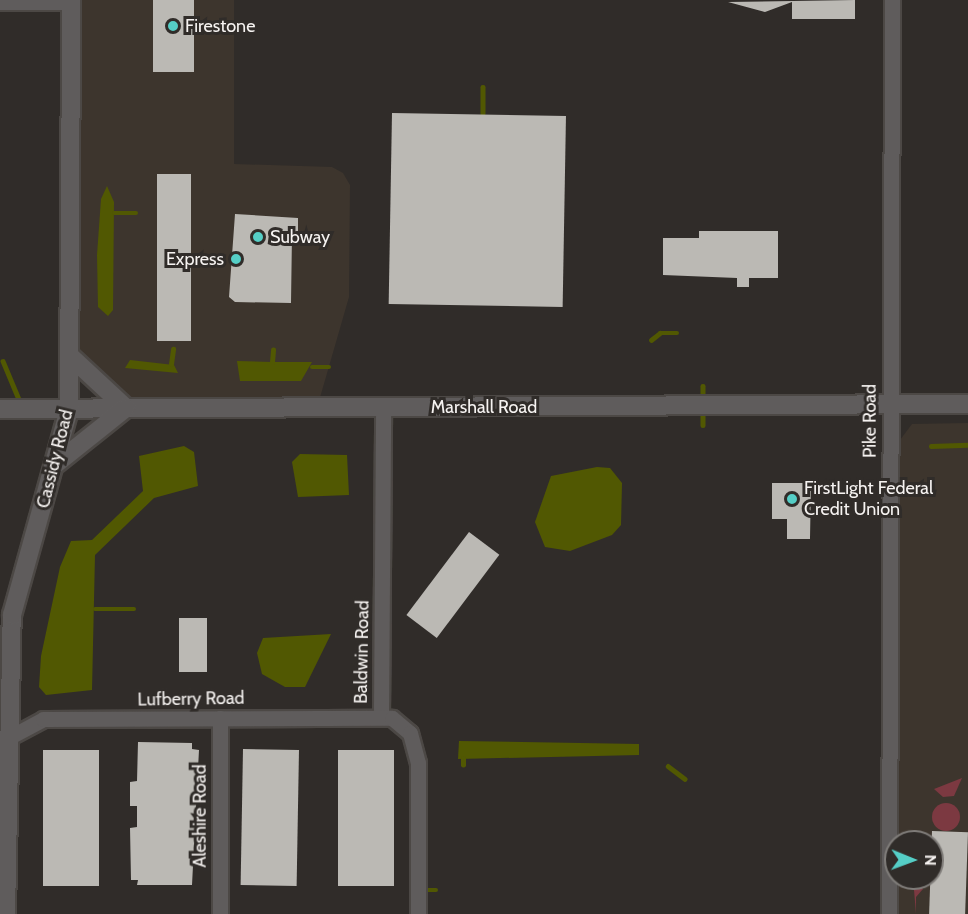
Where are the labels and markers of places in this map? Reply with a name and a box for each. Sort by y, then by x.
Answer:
place label: Firestone [185,15,255,37]
marker: Firestone [166,19,180,33]
place label: Subway [270,226,330,248]
marker: Subway [251,230,265,244]
place label: Express [166,248,224,270]
marker: Express [229,252,243,266]
place label: FirstLight Federal Credit Union [804,478,933,520]
marker: FirstLight Federal Credit Union [785,492,799,506]

